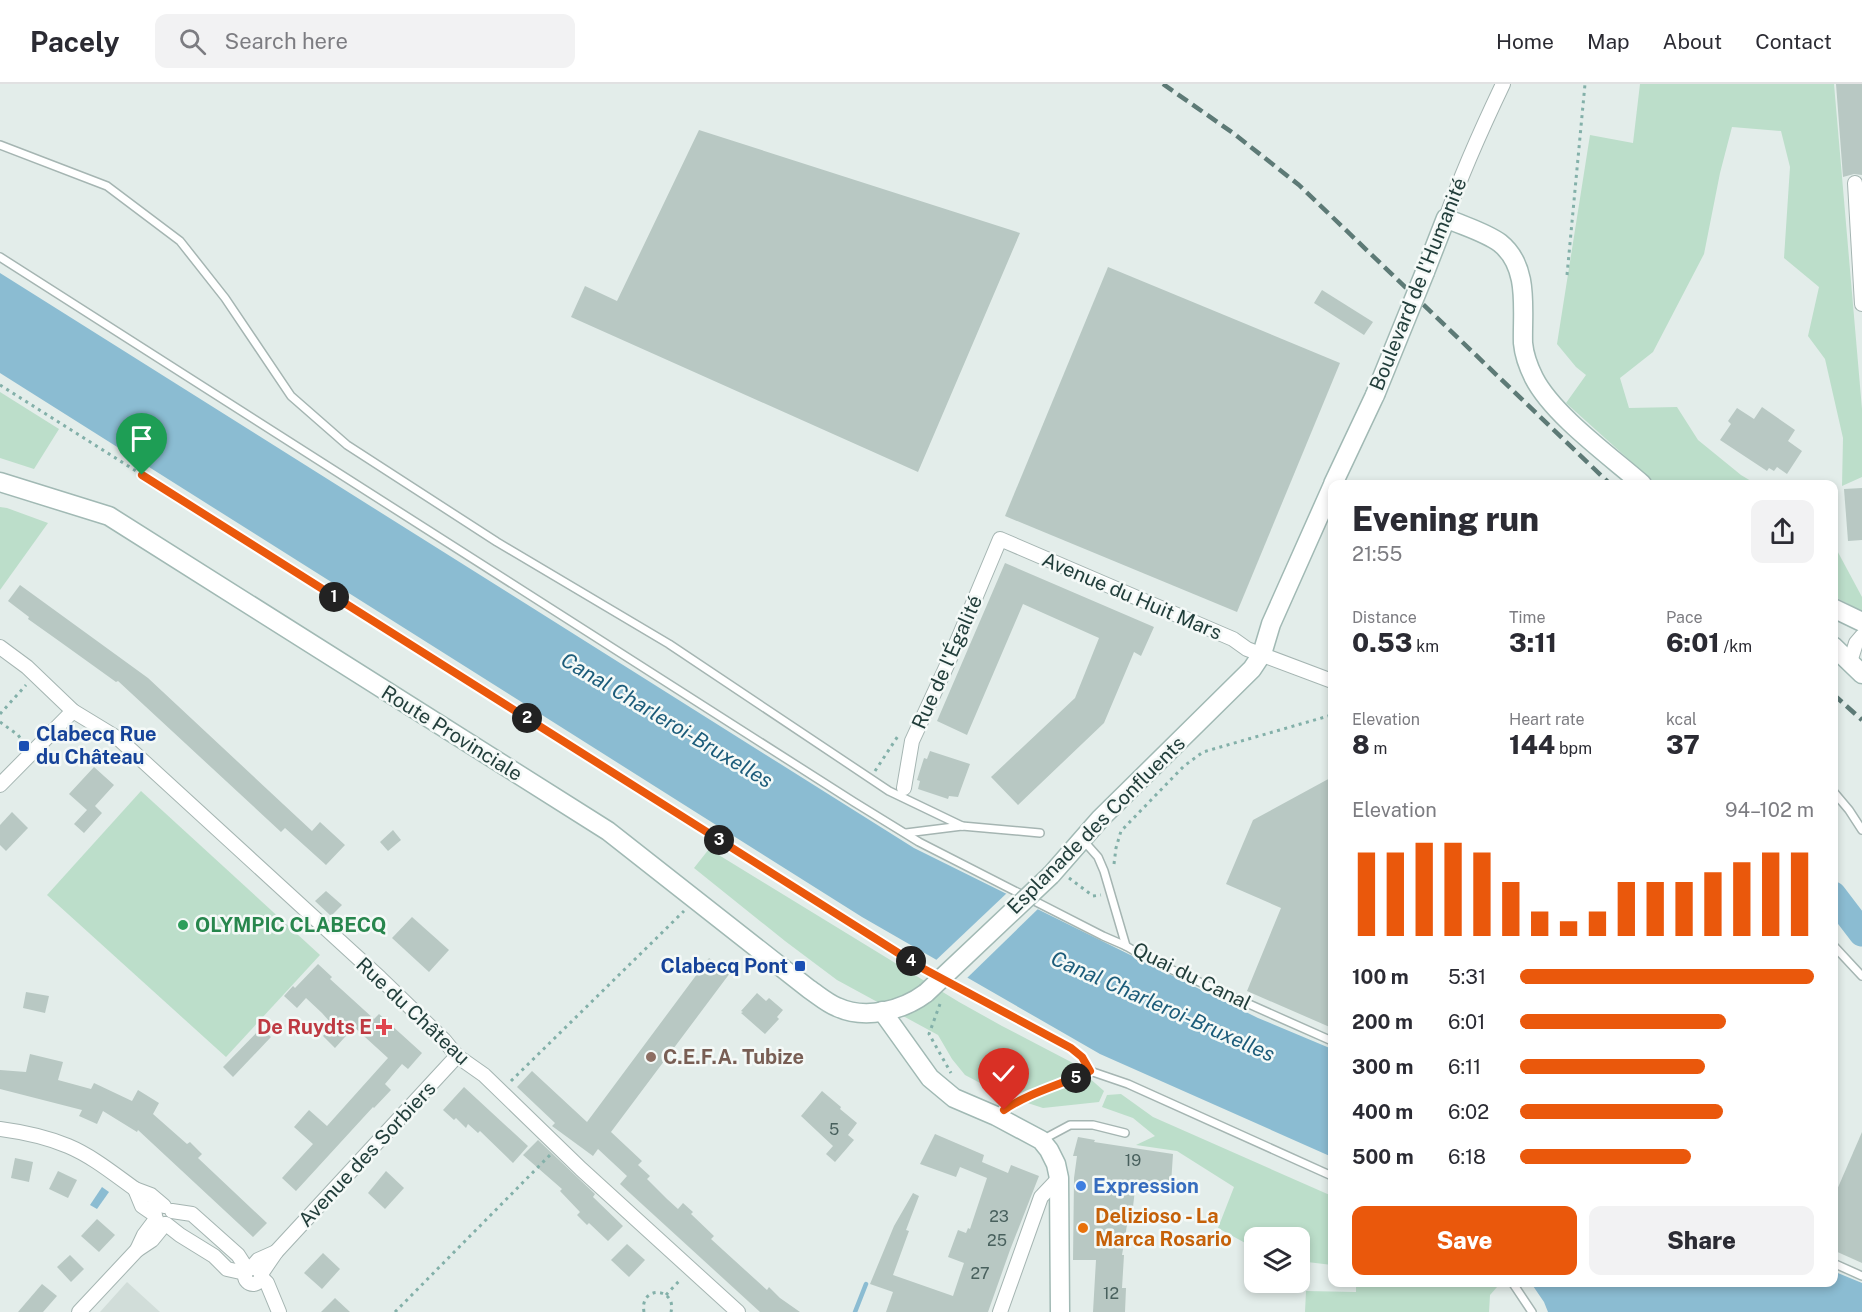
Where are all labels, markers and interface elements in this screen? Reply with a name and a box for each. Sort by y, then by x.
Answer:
search box [155,14,575,68]
text: Pacely [30,25,119,58]
icon: search [176,25,209,58]
text: Search here [224,28,348,54]
text: Home [1496,29,1554,54]
text: Map [1587,29,1630,54]
text: About [1663,29,1722,54]
text: Contact [1755,29,1832,54]
street label: Boulevard de l'Humanité [1364,174,1472,394]
pin [116,413,167,475]
icon: arrive [125,422,158,455]
text: Evening run [1352,500,1539,538]
button: share [1751,500,1814,563]
text: 21:55 [1352,542,1402,566]
street label: Avenue du Huit Mars [1039,547,1225,645]
pin: 1 [319,582,349,612]
text: 1 [331,587,337,606]
street label: Rue de l'Égalité [906,591,987,733]
text: Distance [1352,608,1417,627]
text: Time [1509,608,1545,627]
text: Pace [1666,608,1703,627]
text: 0.53 [1352,627,1412,658]
text: 3:11 [1509,627,1557,658]
text: 6:01 [1666,627,1720,658]
text: km [1412,637,1439,656]
text: /km [1720,637,1752,656]
water label: Canal Charleroi-Bruxelles [557,647,777,793]
street label: Route Provinciale [377,680,527,786]
pin: 2 [512,703,542,733]
text: 2 [522,708,532,727]
text: Elevation [1352,710,1420,729]
text: Heart rate [1509,710,1585,729]
text: kcal [1666,710,1697,729]
place label: Clabecq Rue du Château [36,722,157,769]
text: 8 [1352,729,1370,760]
text: 144 [1509,729,1555,760]
text: 37 [1666,729,1700,760]
street label: Esplanade des Confluents [1002,731,1190,919]
marker: Clabecq Rue du Château [17,739,31,753]
text: m [1370,739,1387,758]
text: bpm [1555,739,1592,758]
text: Elevation [1352,798,1437,822]
text: 94–102 m [1725,798,1814,822]
pin: 3 [704,825,734,855]
text: 3 [714,830,724,849]
place label: OLYMPIC CLABECQ [195,913,387,937]
marker: OLYMPIC CLABECQ [176,918,190,932]
street label: Quai du Canal [1129,937,1255,1015]
water label: Canal Charleroi-Bruxelles [1047,945,1279,1067]
pin: 4 [896,946,926,976]
text: 4 [906,951,916,970]
street label: Rue du Château [351,952,475,1070]
place label: Clabecq Pont [661,954,788,978]
marker: Clabecq Pont [793,959,807,973]
text: 100 m [1352,965,1409,989]
text: 5:31 [1448,965,1486,989]
text: 200 m [1352,1010,1413,1034]
text: 6:01 [1448,1010,1485,1034]
place label: De Ruydts E [257,1015,372,1039]
marker: De Ruydts E [377,1020,391,1034]
place label: C.E.F.A. Tubize [663,1045,804,1069]
pin [978,1048,1029,1110]
marker: C.E.F.A. Tubize [644,1050,658,1064]
text: 300 m [1352,1055,1413,1079]
text: 6:11 [1448,1055,1481,1079]
icon: check [987,1057,1020,1090]
pin: 5 [1061,1063,1091,1093]
text: 5 [1071,1068,1081,1087]
street label: Avenue des Sorbiers [293,1076,441,1232]
text: 400 m [1352,1100,1413,1124]
text: 6:02 [1448,1100,1489,1124]
house number: 5 [829,1120,839,1139]
text: 500 m [1352,1145,1414,1169]
text: 6:18 [1448,1145,1486,1169]
house number: 19 [1125,1151,1141,1170]
place label: Expression [1093,1174,1199,1198]
marker: Expression [1074,1179,1088,1193]
place label: Delizioso - La Marca Rosario [1095,1204,1232,1251]
button: Save [1352,1206,1577,1275]
button: Share [1589,1206,1814,1275]
house number: 23 [989,1207,1009,1226]
marker: Delizioso - La Marca Rosario [1076,1221,1090,1235]
map controls [1244,1227,1310,1293]
button: layers [1244,1227,1310,1293]
house number: 25 [987,1231,1007,1250]
house number: 27 [970,1264,990,1283]
house number: 12 [1103,1284,1119,1303]

